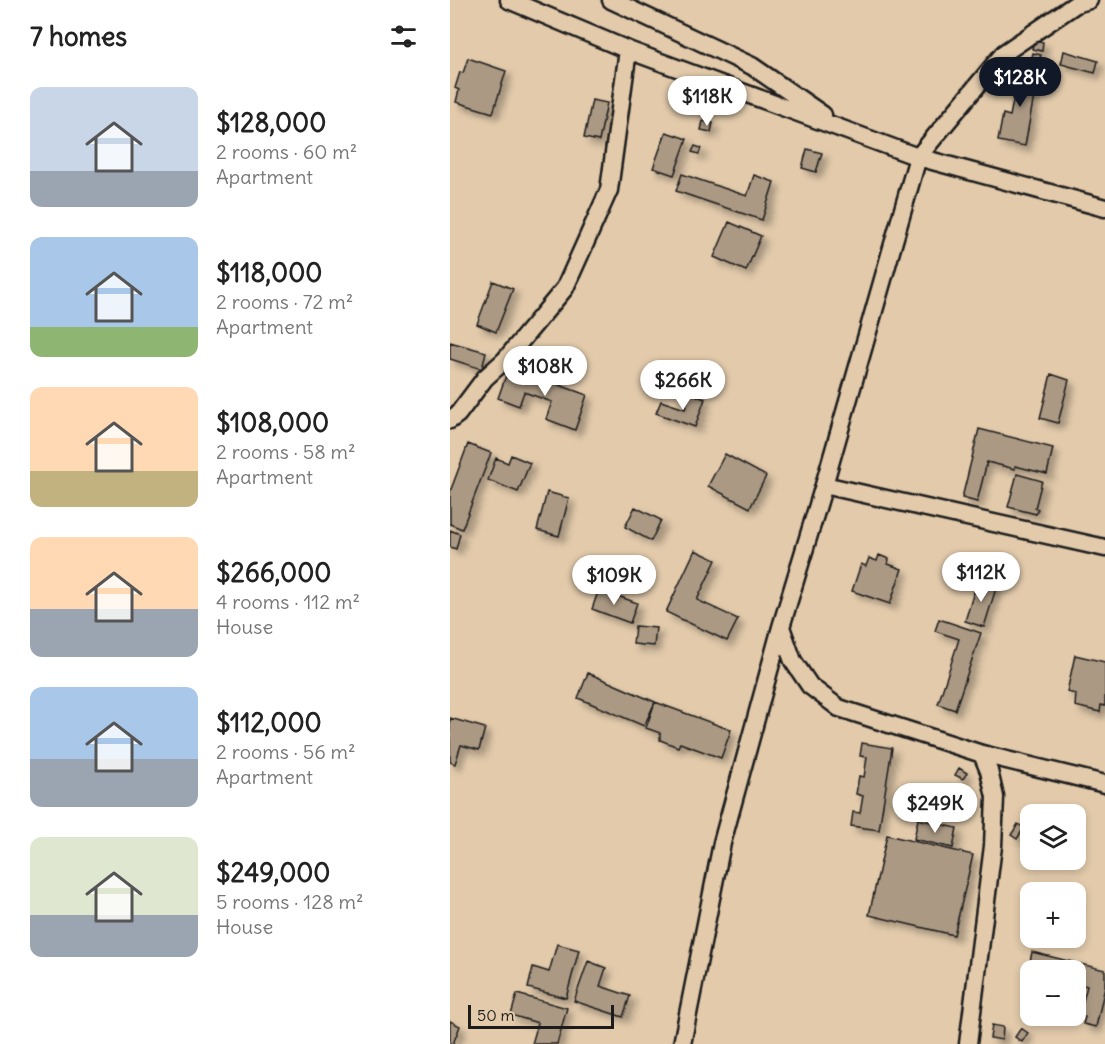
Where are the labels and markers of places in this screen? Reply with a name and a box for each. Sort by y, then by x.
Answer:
pin: $128K [978,57,1062,108]
pin: $118K [665,76,749,127]
pin: $108K [503,346,587,397]
pin: $266K [641,360,725,411]
pin: $112K [939,552,1023,603]
pin: $109K [572,555,656,606]
pin: $249K [893,783,977,834]

